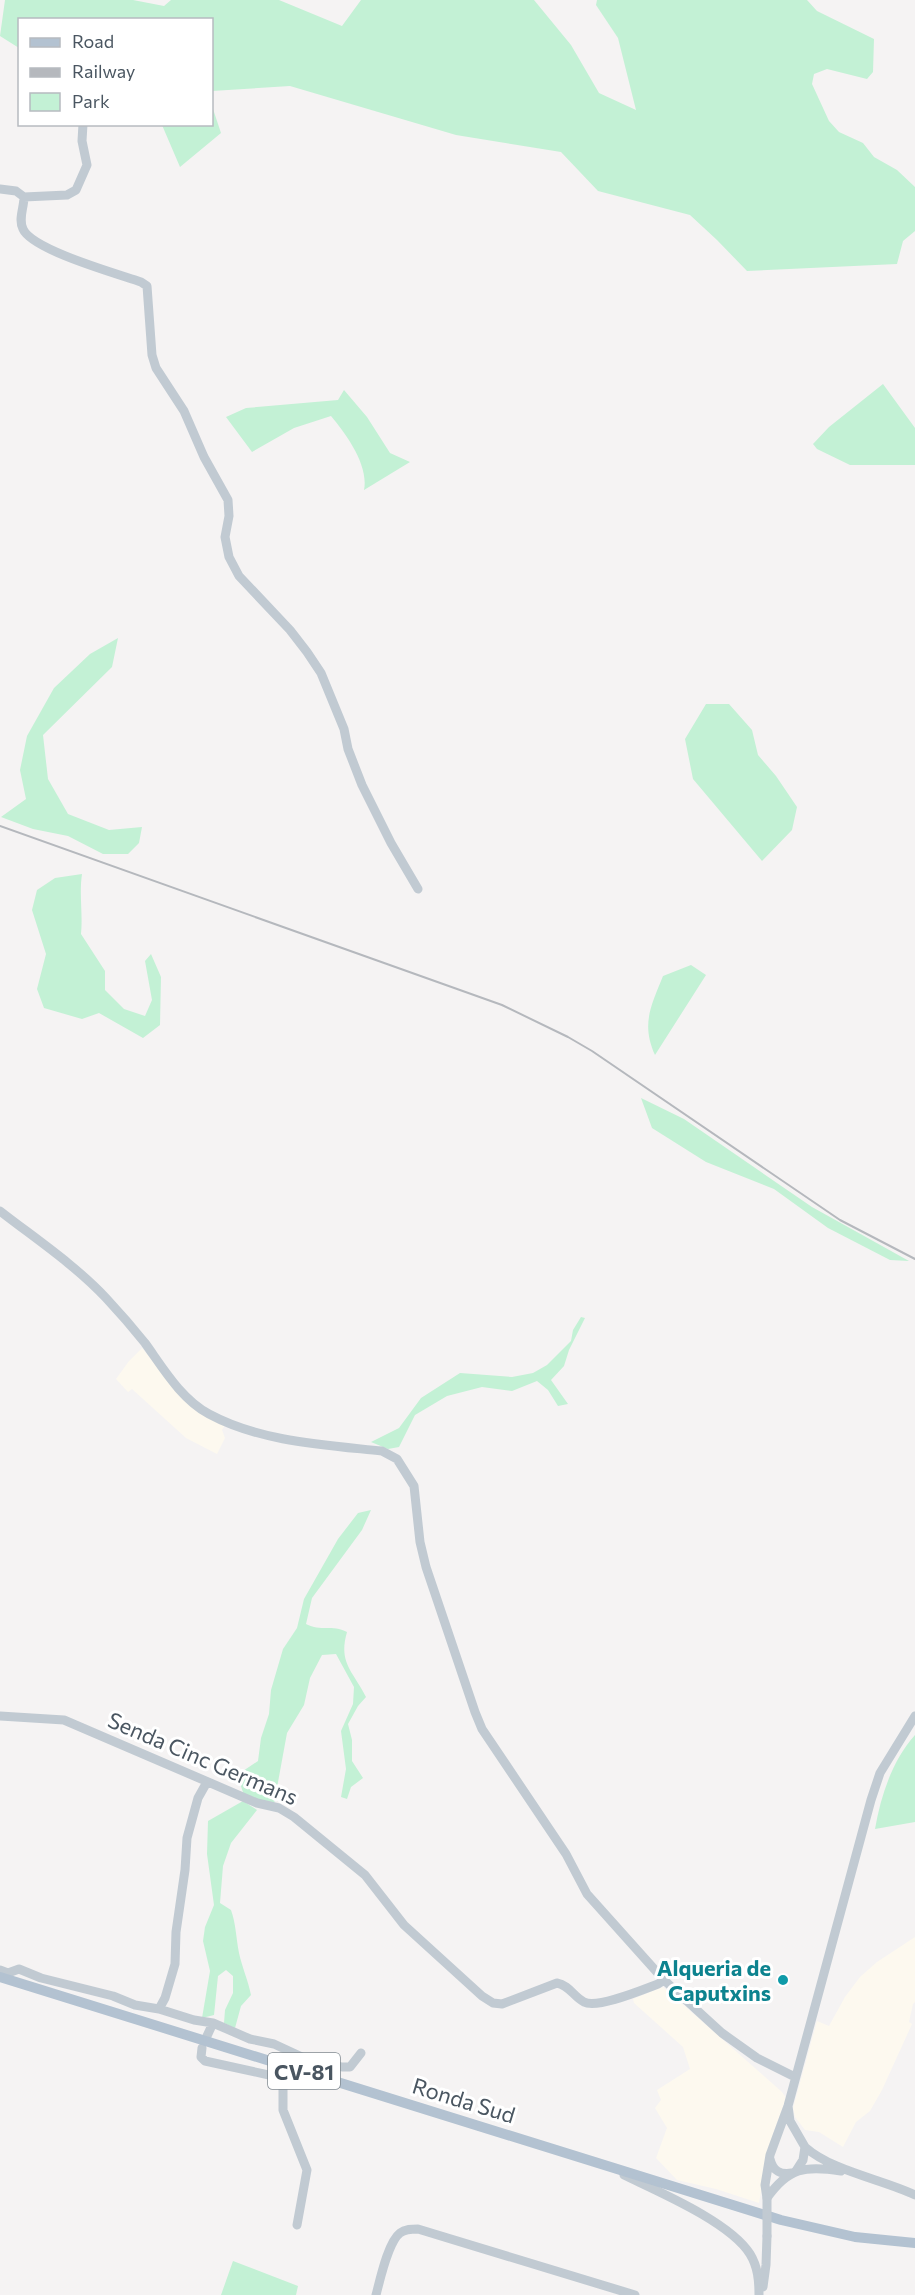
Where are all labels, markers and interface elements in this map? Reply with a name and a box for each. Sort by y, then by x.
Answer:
legend [18,18,213,126]
text: Road [72,30,114,52]
text: Railway [72,60,135,82]
text: Park [72,90,110,112]
street label: Senda Cinc Germans [104,1706,302,1810]
place label: Alqueria de Caputxins [657,1954,771,2006]
marker: Alqueria de Caputxins [776,1973,790,1987]
road number: CV-81 [268,2053,340,2089]
street label: Ronda Sud [409,2072,519,2128]

